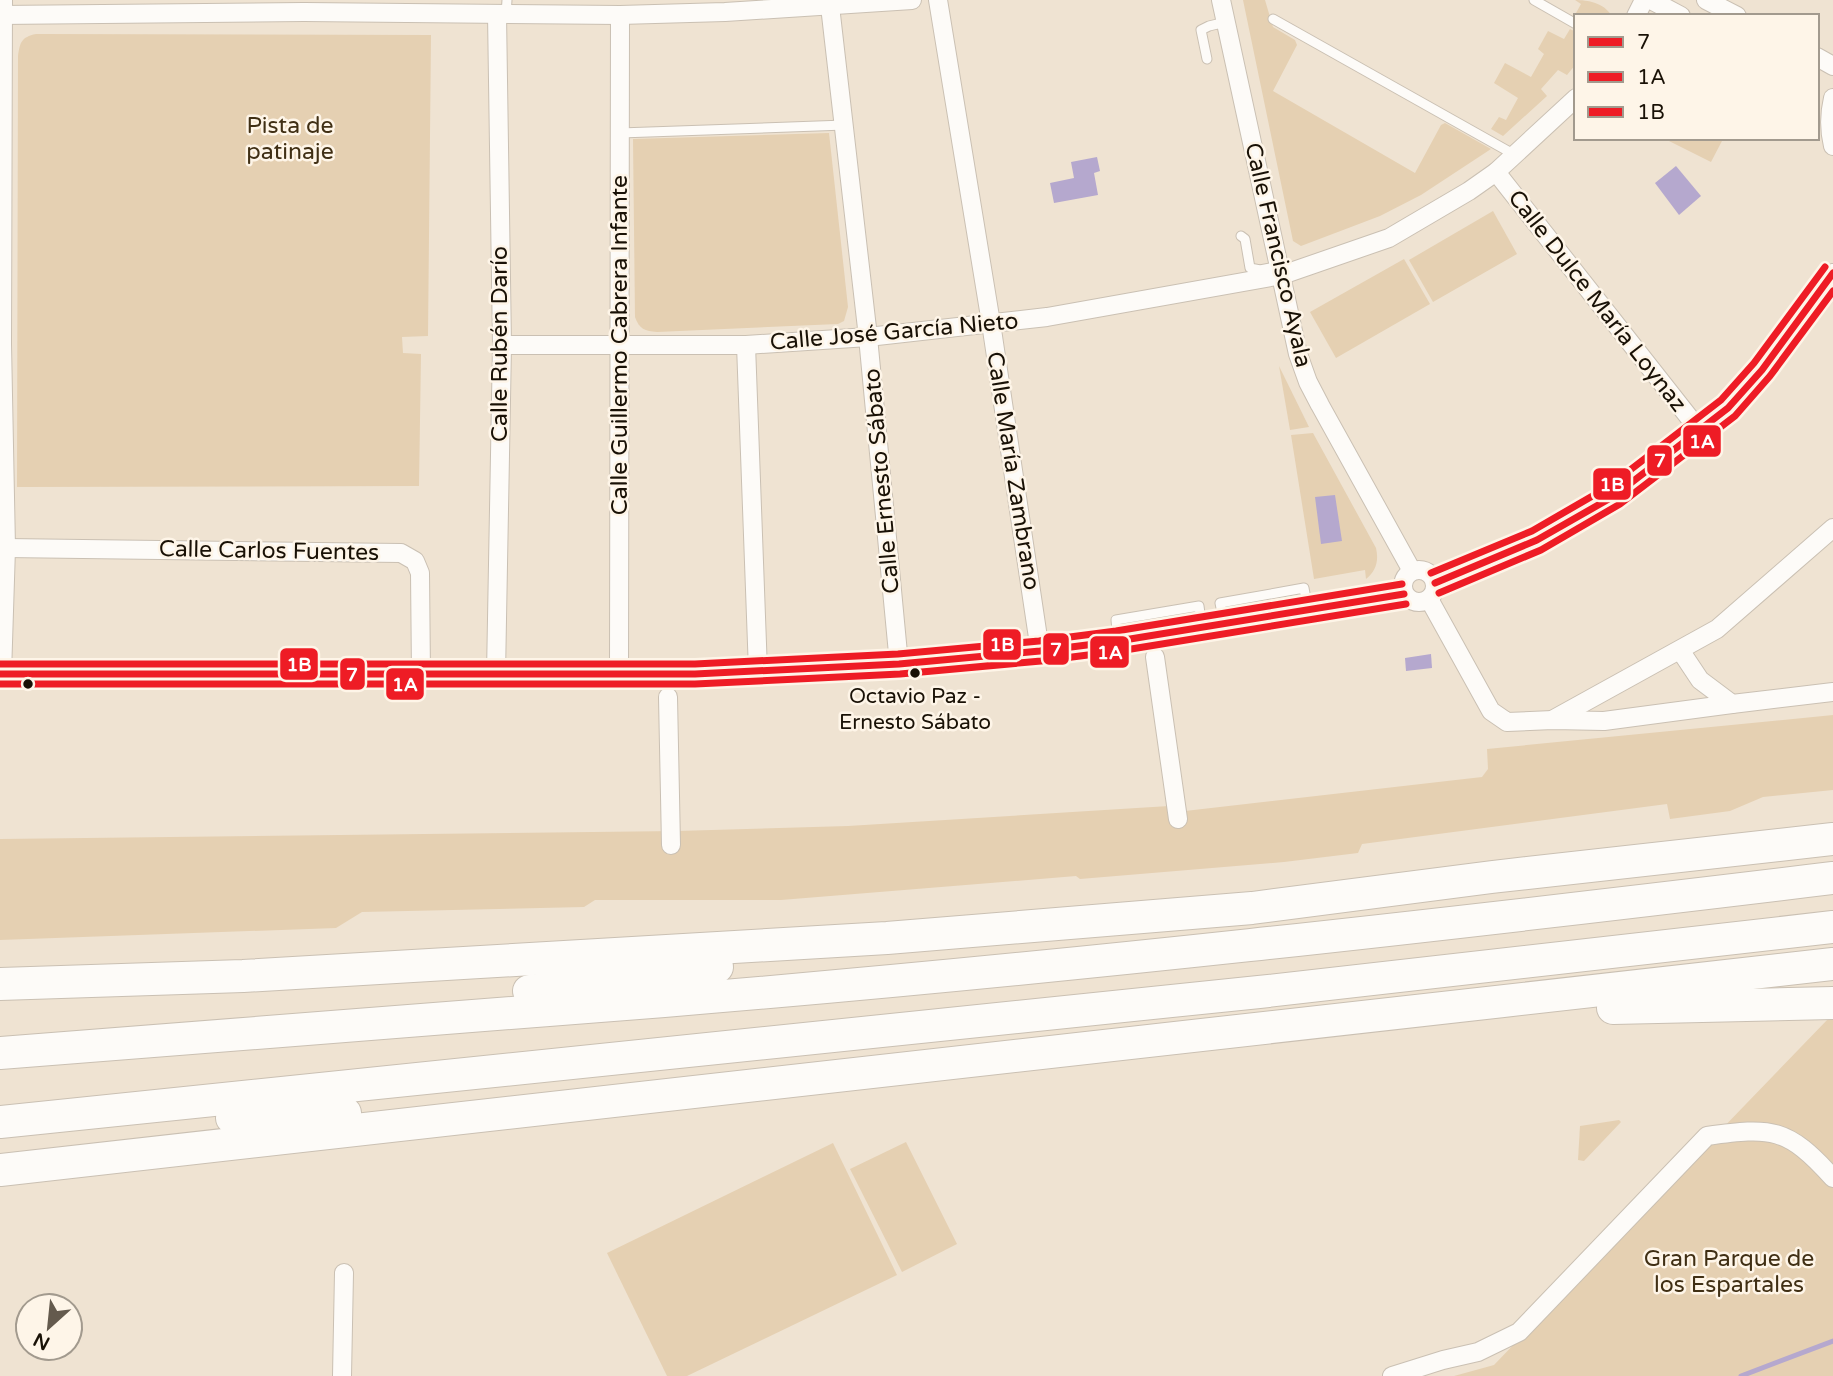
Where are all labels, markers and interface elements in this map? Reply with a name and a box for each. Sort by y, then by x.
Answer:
legend [1574,14,1819,140]
text: 7 [1637,30,1650,55]
text: 1A [1637,65,1666,90]
text: 1B [1637,100,1665,125]
park label: Pista de patinaje [246,112,334,166]
street label: Calle Francisco Ayala [1239,140,1317,370]
street label: Calle Guillermo Cabrera Infante [606,175,634,515]
street label: Calle Dulce María Loynaz [1502,185,1692,417]
street label: Calle Rubén Darío [486,246,514,442]
street label: Calle José García Nieto [769,307,1019,357]
street label: Calle María Zambrano [980,350,1046,592]
street label: Calle Ernesto Sábato [858,367,906,595]
line badge: 1A [1682,424,1722,458]
text: 1A [1689,431,1715,453]
line badge: 7 [1646,444,1673,477]
text: 7 [1654,450,1666,472]
line badge: 1B [1592,467,1632,501]
text: 1B [1599,474,1625,496]
street label: Calle Carlos Fuentes [159,535,379,567]
line badge: 1B [982,628,1022,661]
line badge: 7 [1042,632,1070,666]
text: 1B [989,634,1015,656]
line badge: 1A [1089,635,1130,669]
text: 7 [1050,639,1062,661]
text: 1A [1097,642,1123,664]
line badge: 1B [279,647,319,681]
text: 1B [286,654,312,676]
line badge: 7 [339,657,366,691]
text: 7 [346,664,358,686]
marker: Octavio Paz - Ernesto Sábato [908,666,922,680]
line badge: 1A [385,667,425,701]
text: 1A [392,674,418,696]
unlabelled marker [21,677,35,691]
place label: Octavio Paz - Ernesto Sábato [839,684,991,735]
park label: Gran Parque de los Espartales [1644,1245,1814,1299]
north arrow [14,1292,84,1362]
text: N [30,1328,54,1355]

